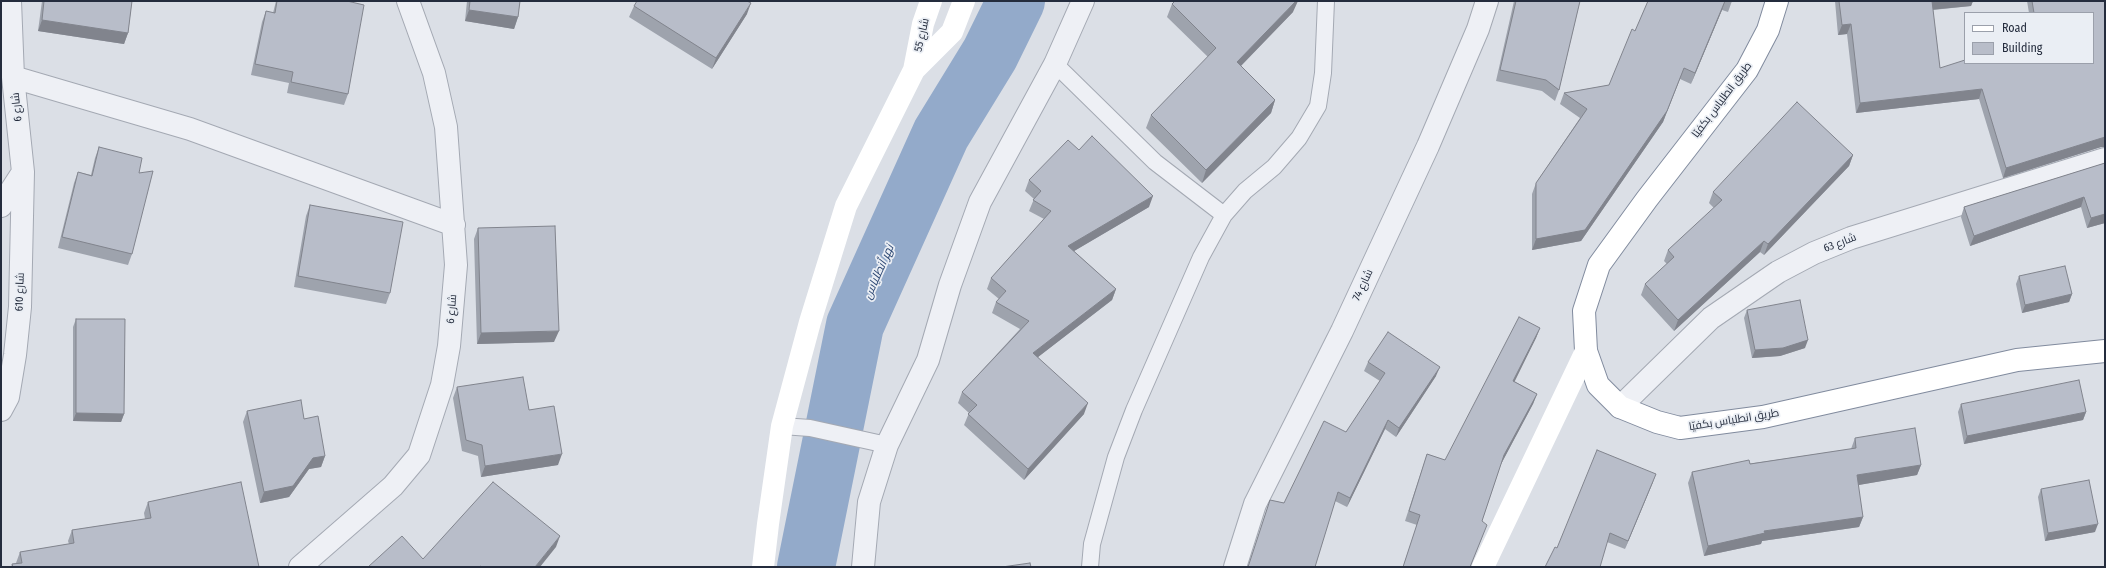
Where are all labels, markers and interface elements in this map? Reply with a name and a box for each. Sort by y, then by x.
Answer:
legend [1964,12,2094,64]
street label: شارع 55 [912,17,932,53]
text: Road [2002,21,2027,35]
text: Building [2002,41,2042,55]
street label: طريق انطلياس بكفيّا [1689,60,1755,140]
street label: شارع 6 [9,92,25,122]
street label: شارع 63 [1822,231,1858,255]
water label: نهر أنطلياس [861,242,897,302]
street label: شارع 74 [1350,267,1376,303]
street label: شارع 610 [13,272,27,312]
street label: شارع 6 [444,294,460,324]
street label: طريق انطلياس بكفيّا [1688,406,1780,434]

